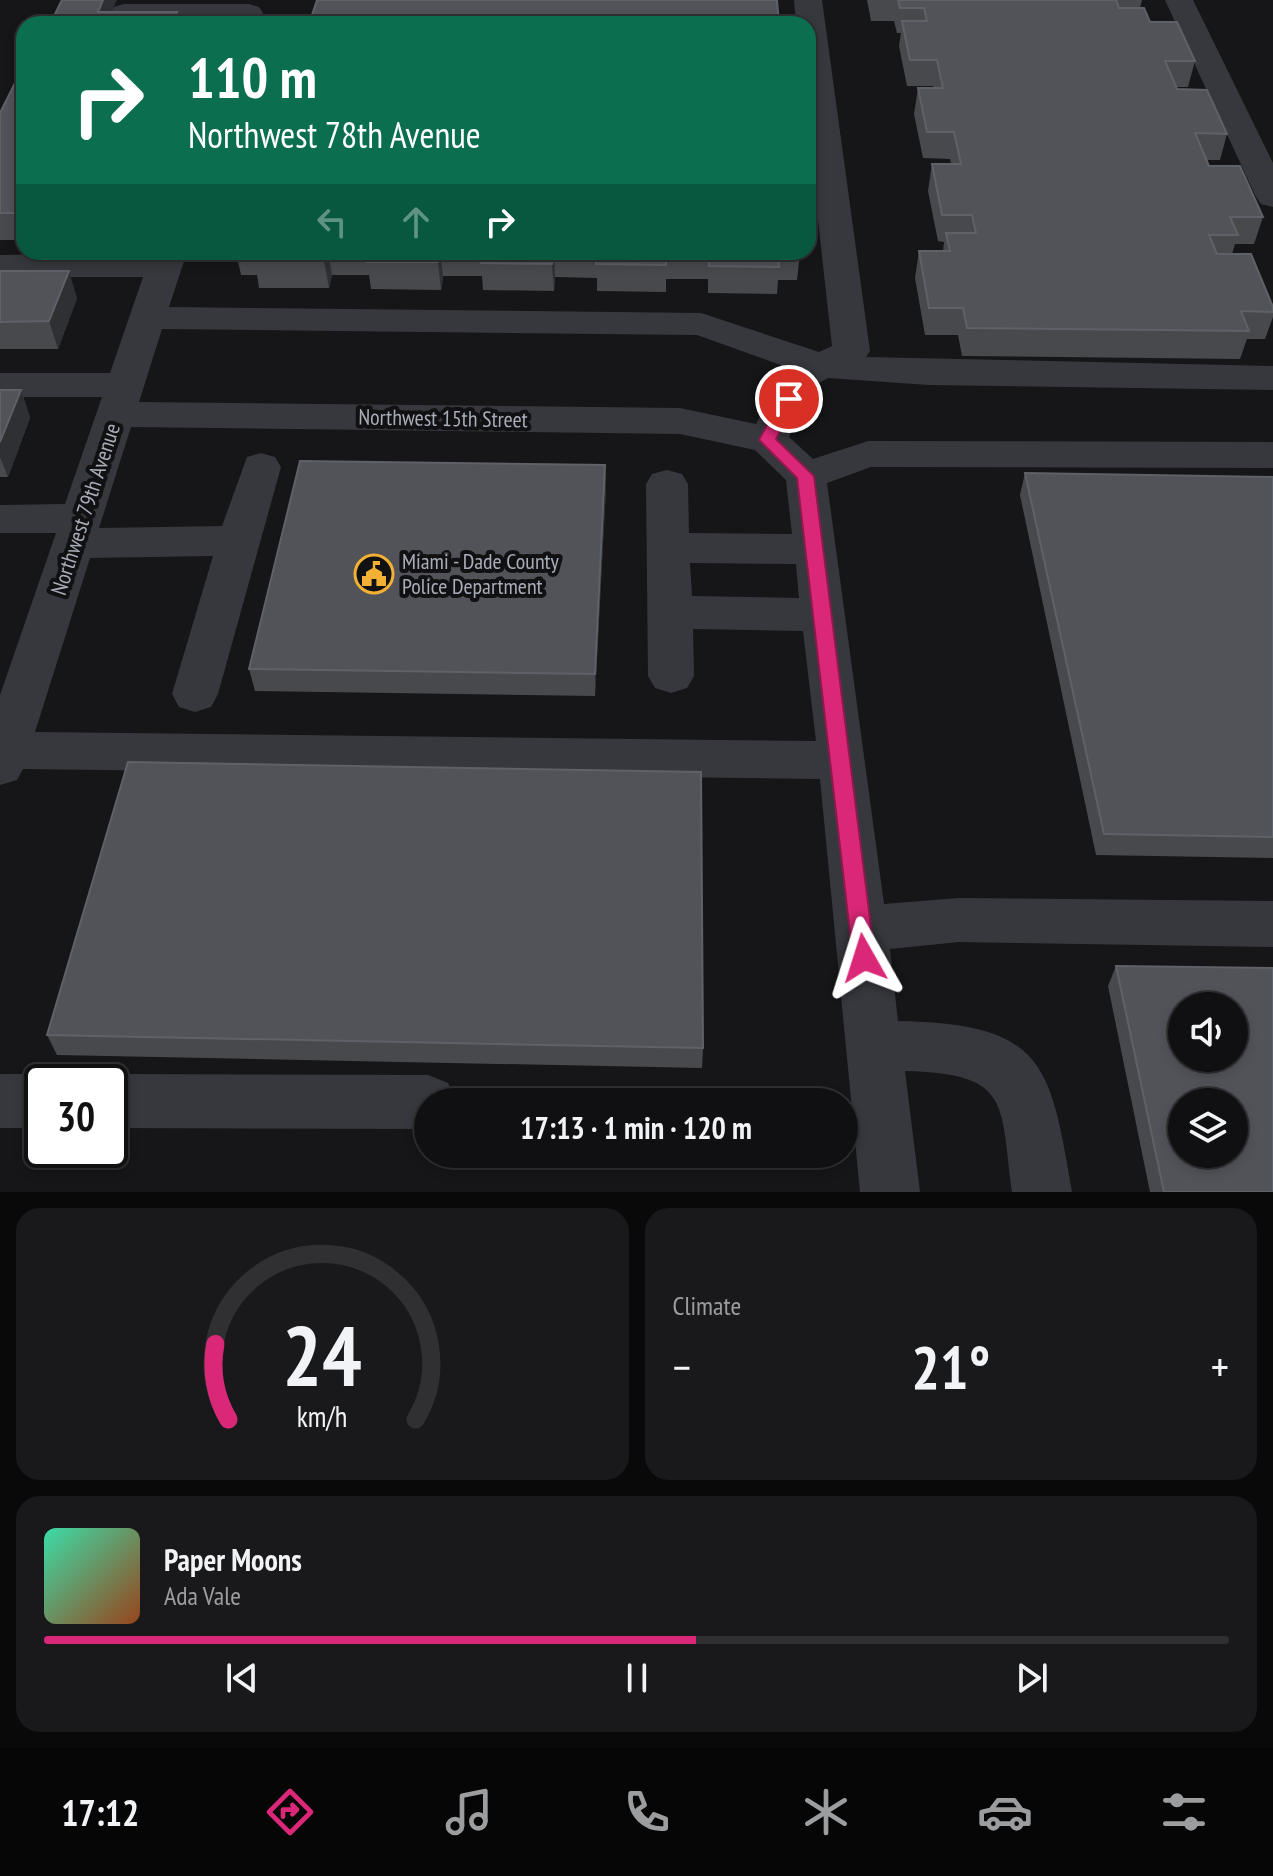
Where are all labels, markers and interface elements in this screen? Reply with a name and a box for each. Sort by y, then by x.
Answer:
text: 110 m [188,41,317,113]
icon: right [56,48,160,152]
text: Northwest 78th Avenue [188,111,481,158]
icon: left [310,200,354,244]
icon: ahead [394,200,438,244]
icon: right [478,200,522,244]
pin [755,365,823,433]
icon: arrive [767,377,811,421]
street label: Northwest 15th Street [358,403,528,433]
street label: Northwest 79th Avenue [44,420,126,598]
place label: Miami - Dade County Police Department [402,547,559,600]
public building icon: Miami - Dade County Police Department [353,553,395,595]
position arrow [822,916,906,1000]
map controls [1168,992,1248,1168]
button: sound [1168,992,1248,1072]
speed limit sign: 30 [24,1064,128,1168]
button: layers [1168,1088,1248,1168]
text: 17:13 · 1 min · 120 m [520,1108,752,1147]
text: Climate [673,1289,741,1322]
text: 24 [282,1301,362,1409]
text: 21° [911,1328,990,1406]
text: − [673,1338,691,1395]
text: + [1211,1338,1229,1395]
text: km/h [297,1398,348,1435]
text: Paper Moons [164,1540,302,1579]
text: Ada Vale [164,1579,241,1612]
icon: previous [220,1656,264,1700]
icon: pause [615,1656,659,1700]
icon: next [1010,1656,1054,1700]
icon: directions [262,1784,318,1840]
icon: music [441,1784,497,1840]
icon: phone [619,1784,675,1840]
icon: climate [798,1784,854,1840]
icon: car [977,1784,1033,1840]
icon: filters [1156,1784,1212,1840]
text: 17:12 [61,1789,139,1836]

